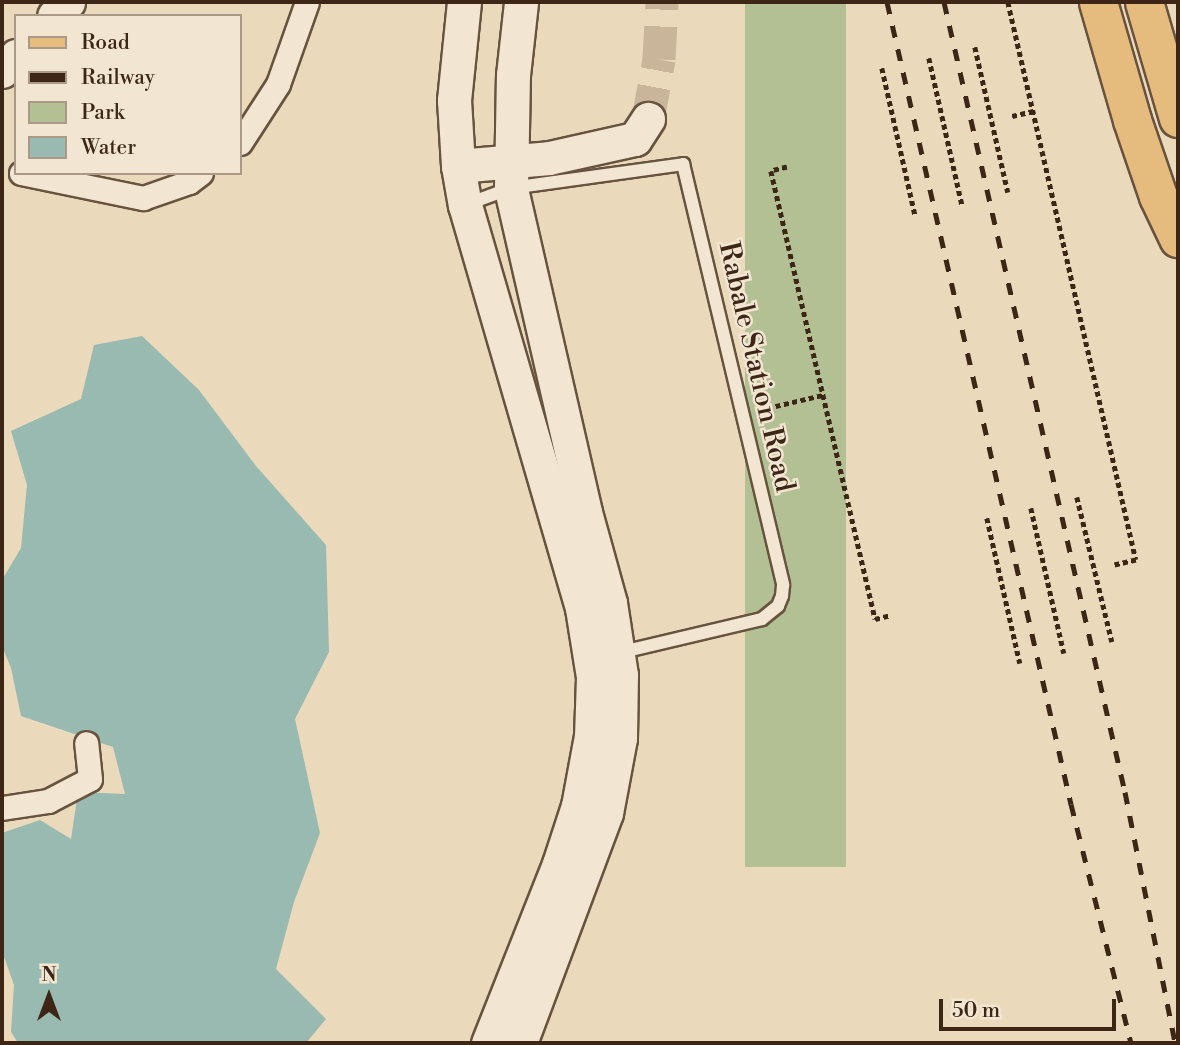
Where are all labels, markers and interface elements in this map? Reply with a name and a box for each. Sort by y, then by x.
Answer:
legend [14,14,242,175]
text: Road [81,30,130,56]
text: Railway [81,65,155,91]
text: Park [81,100,125,126]
text: Water [81,135,136,161]
street label: Rabale Station Road [711,239,801,495]
north arrow [14,961,84,1031]
text: N [41,963,57,987]
scale bar [942,986,1119,1030]
text: 50 m [952,998,1000,1024]

